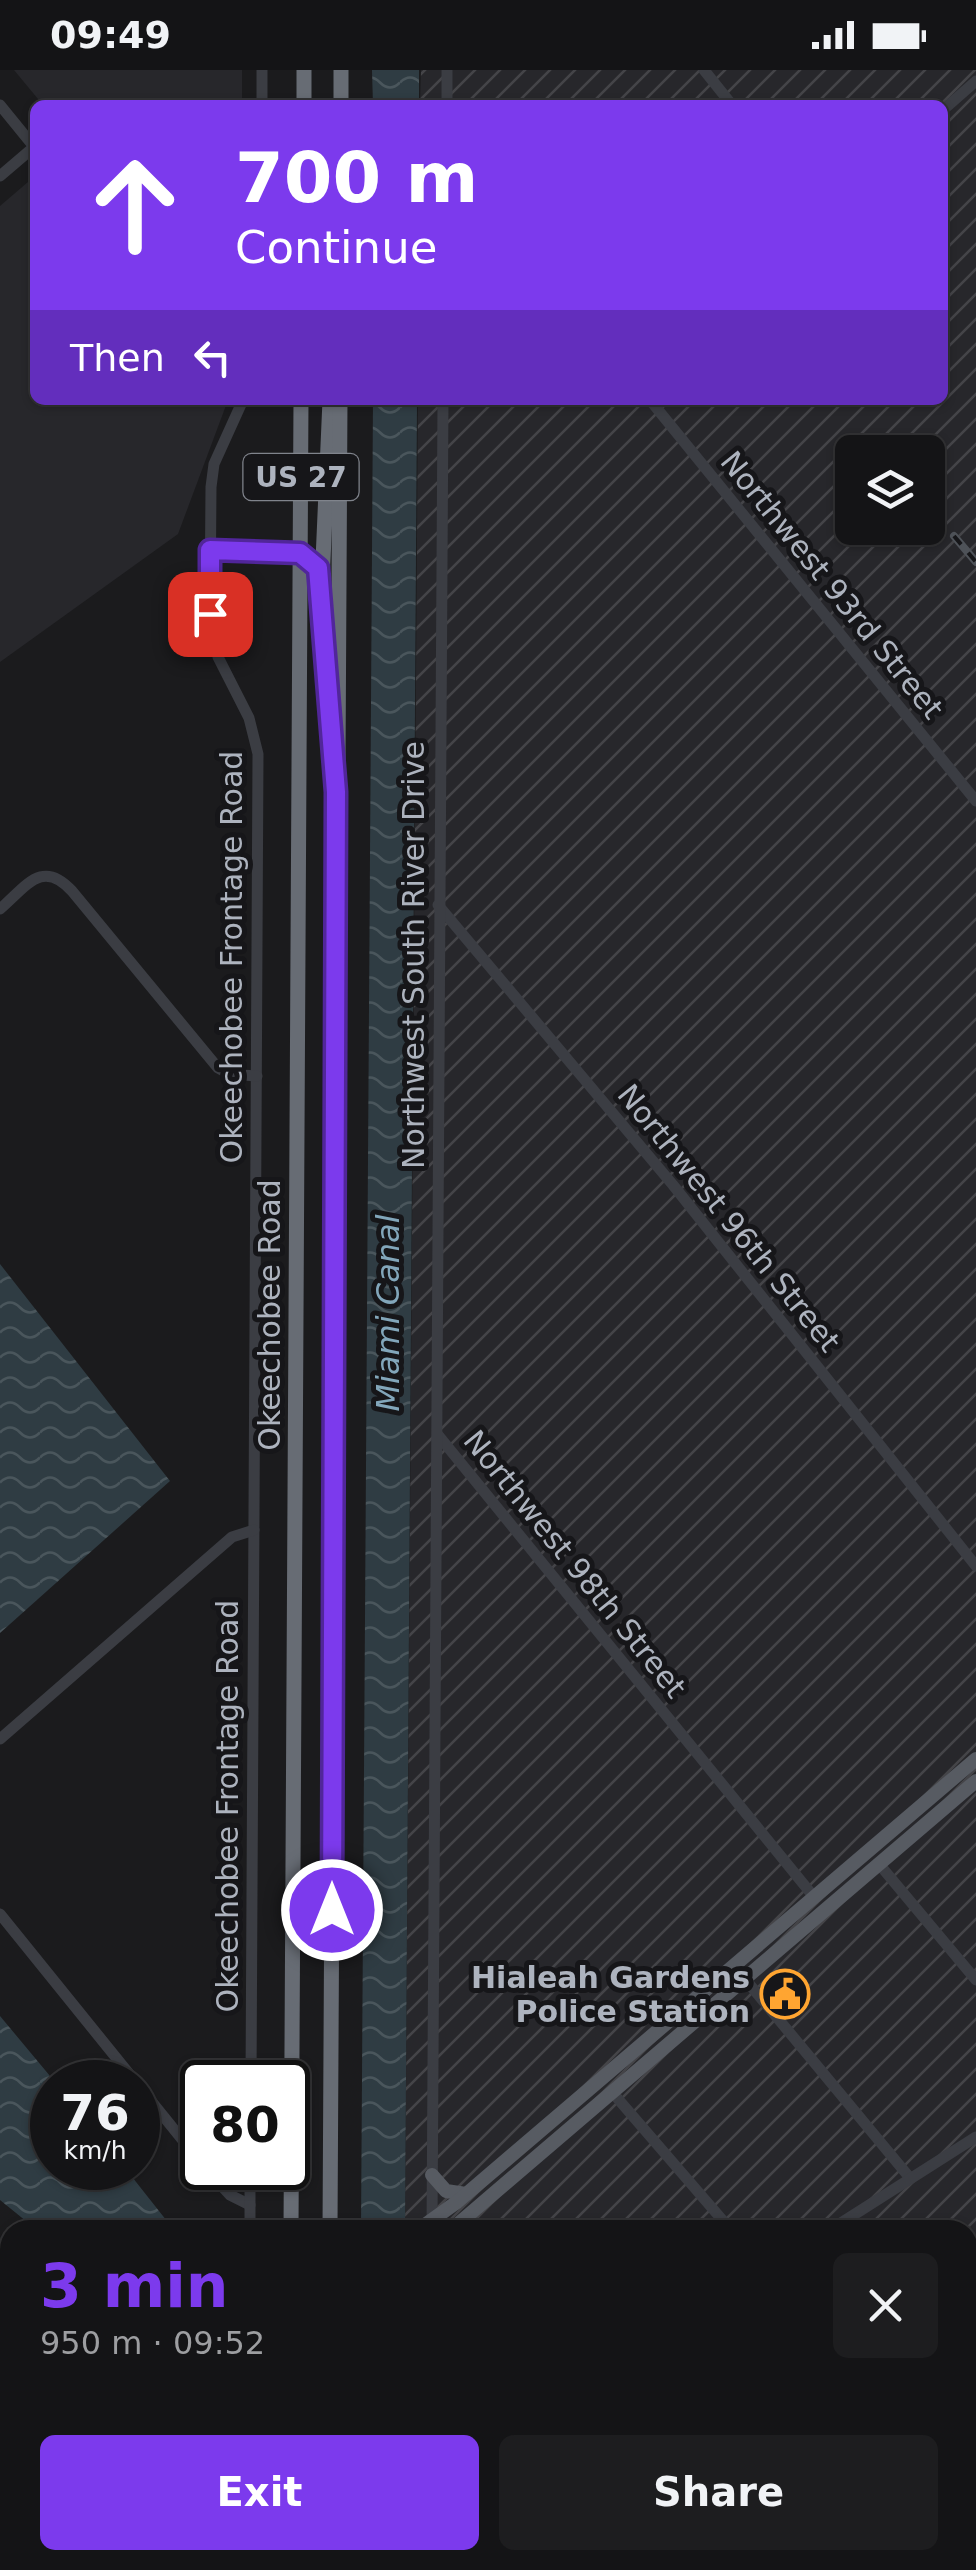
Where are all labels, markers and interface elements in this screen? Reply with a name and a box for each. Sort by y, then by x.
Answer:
text: 09:49 [50,13,171,57]
text: 700 m [235,137,478,219]
icon: ahead [70,140,200,270]
text: Continue [235,221,437,274]
icon: left [185,330,240,385]
text: Then [70,336,165,380]
map controls [835,435,945,545]
button: layers [835,435,945,545]
street label: Northwest 93rd Street [713,444,951,726]
road number: US 27 [244,454,358,500]
pin [168,572,253,657]
icon: arrive [183,587,238,642]
street label: Northwest South River Drive [396,741,431,1169]
street label: Okeechobee Frontage Road [214,751,249,1163]
street label: Northwest 96th Street [610,1077,848,1359]
street label: Okeechobee Road [252,1179,287,1451]
water label: Miami Canal [369,1214,407,1412]
street label: Northwest 98th Street [456,1423,694,1705]
street label: Okeechobee Frontage Road [210,1600,245,2012]
position arrow [280,1858,384,1962]
place label: Hialeah Gardens Police Station [471,1960,750,2029]
public building icon: Hialeah Gardens Police Station [759,1968,811,2020]
speed limit sign: 80 [180,2060,310,2190]
text: 76 [60,2084,130,2142]
text: km/h [63,2136,127,2165]
text: 3 min [40,2251,228,2321]
button: close [833,2253,938,2358]
text: 950 m · 09:52 [40,2324,265,2362]
button: Exit [40,2435,479,2550]
button: Share [499,2435,938,2550]

